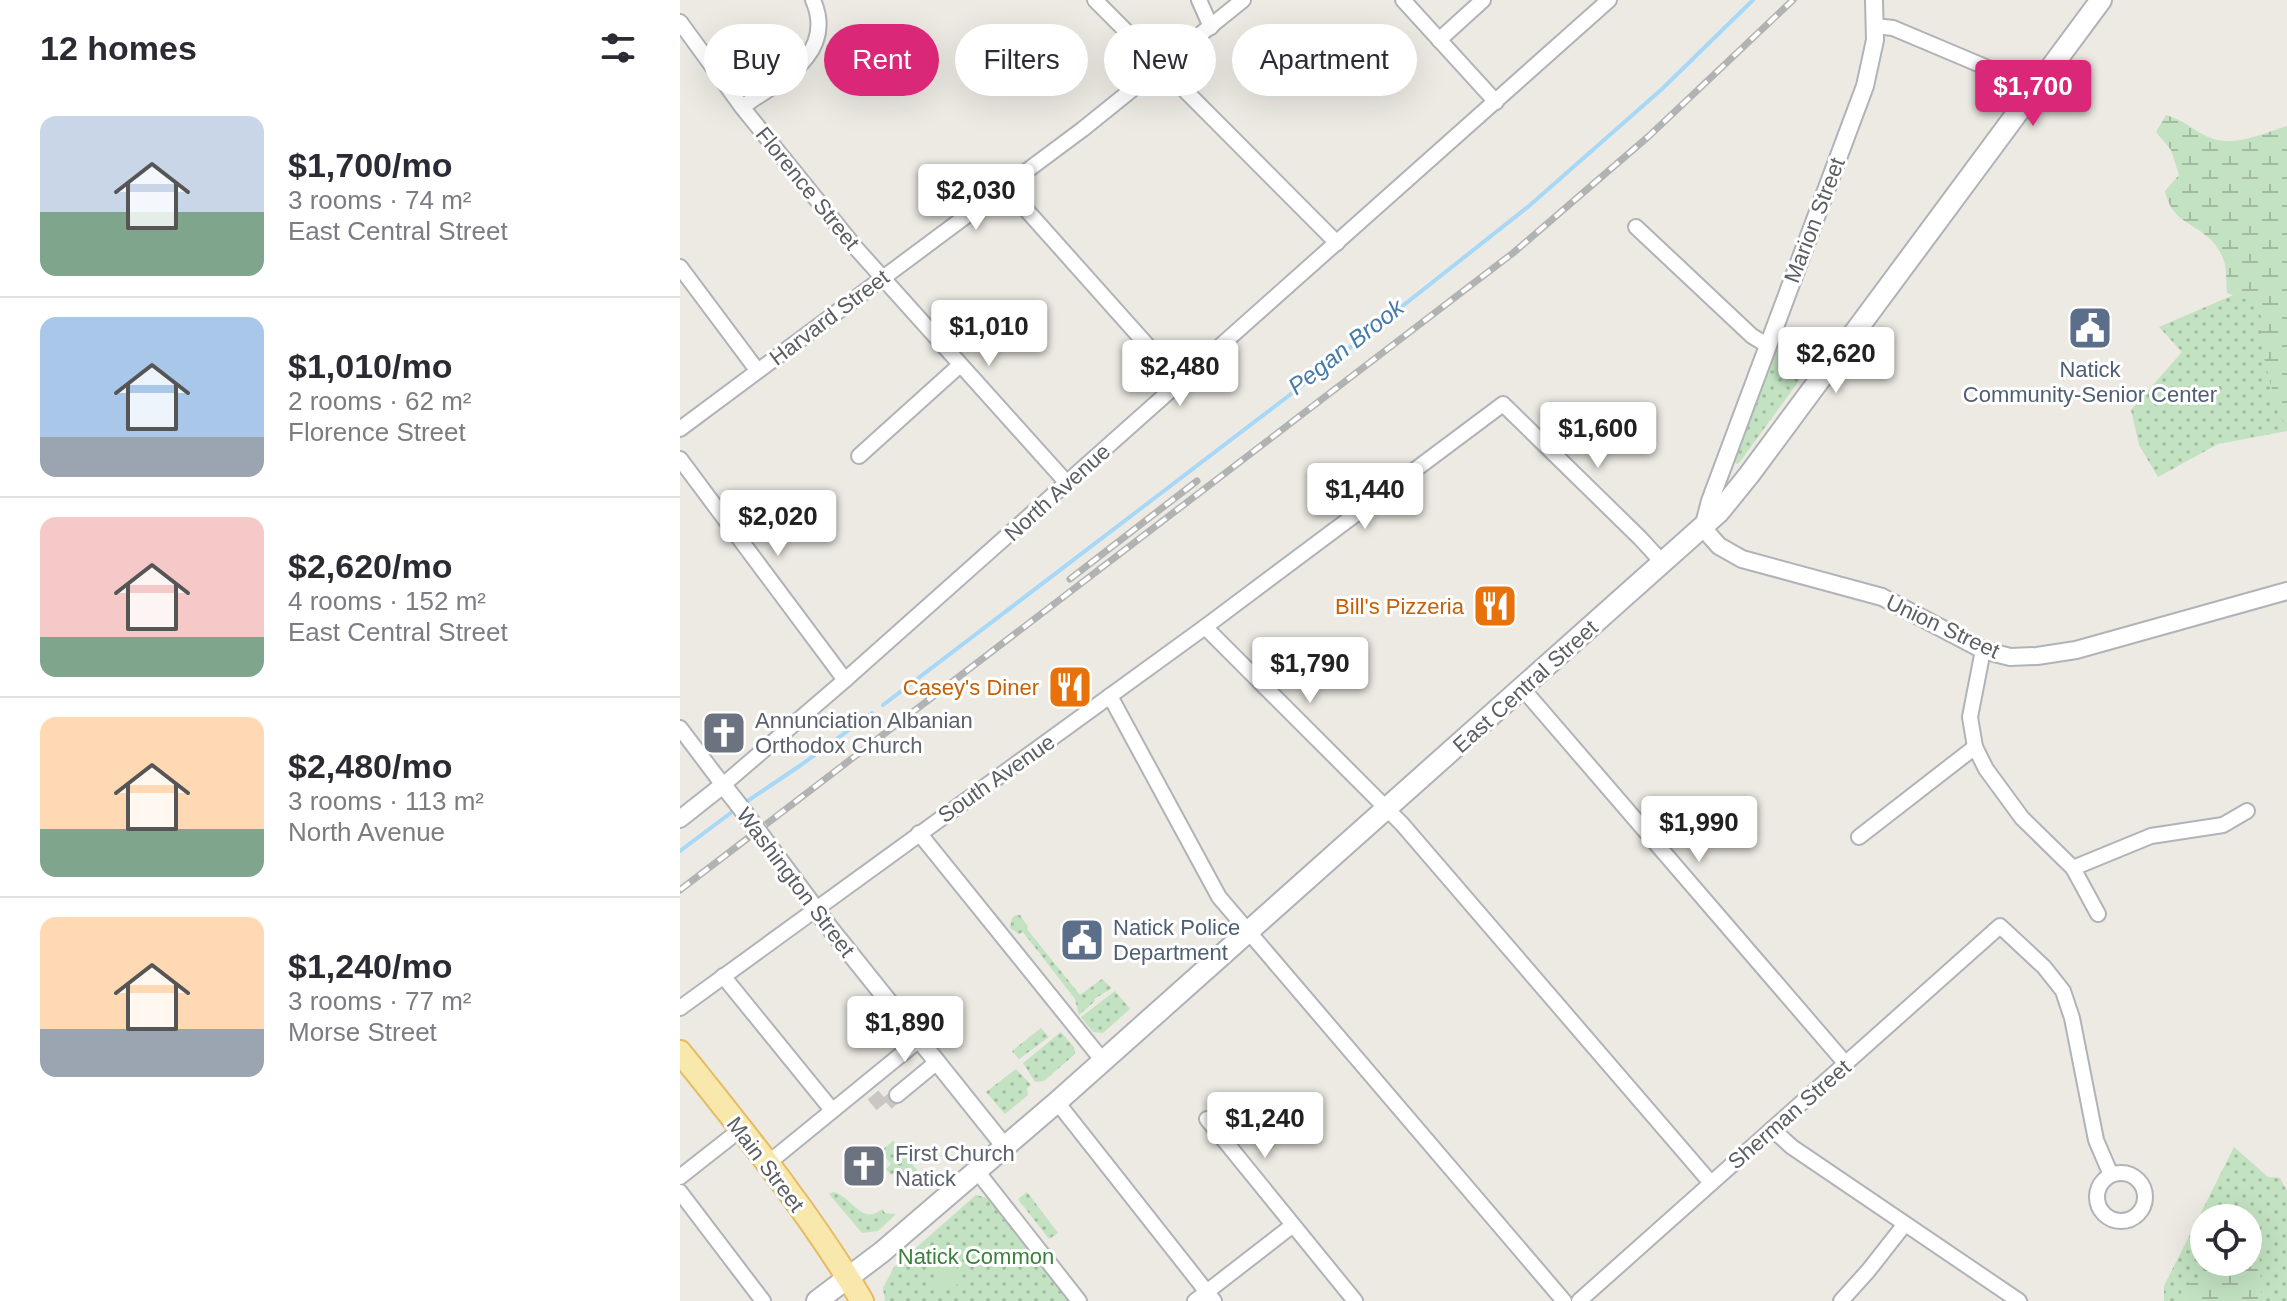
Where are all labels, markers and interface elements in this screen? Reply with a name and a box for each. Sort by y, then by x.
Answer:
chip: Buy [704,24,808,96]
chip: Rent [824,24,939,96]
chip: Filters [955,24,1088,96]
chip: New [1104,24,1216,96]
chip: Apartment [1232,24,1417,96]
icon: filters [596,26,640,70]
text: 12 homes [40,29,197,67]
pin: $1,700 [1968,60,2098,128]
text: $1,700 [1993,71,2073,101]
street label: Florence Street [751,122,865,255]
text: $1,700/mo [288,146,452,184]
icon: home [104,148,200,244]
street label: Marion Street [1779,154,1850,286]
pin: $2,030 [911,164,1041,232]
text: $2,030 [936,175,1016,205]
text: 3 rooms · 74 m² [288,185,472,215]
text: East Central Street [288,216,508,246]
street label: Harvard Street [765,264,894,370]
water label: Pegan Brook [1283,292,1410,400]
pin: $1,010 [924,300,1054,368]
public building icon: Natick Community-Senior Center [2066,304,2114,352]
text: $1,010 [949,311,1029,341]
pin: $2,620 [1771,327,1901,395]
text: $2,620 [1796,338,1876,368]
pin: $2,480 [1115,340,1245,408]
text: $1,010/mo [288,347,452,385]
icon: home [104,349,200,445]
text: $2,480 [1140,351,1220,381]
place label: Natick Community-Senior Center [1963,357,2217,407]
text: 2 rooms · 62 m² [288,386,472,416]
pin: $1,600 [1533,402,1663,470]
text: $1,600 [1558,413,1638,443]
text: Florence Street [288,417,466,447]
street label: North Avenue [1000,439,1115,546]
pin: $1,440 [1300,463,1430,531]
text: $1,440 [1325,474,1405,504]
pin: $2,020 [713,490,843,558]
text: $2,020 [738,501,818,531]
text: $2,620/mo [288,547,452,585]
icon: home [104,549,200,645]
restaurant icon: Bill's Pizzeria [1471,582,1519,630]
text: 4 rooms · 152 m² [288,586,486,616]
street label: Union Street [1882,589,2003,664]
place label: Bill's Pizzeria [1335,594,1465,619]
street label: East Central Street [1448,615,1603,758]
text: East Central Street [288,617,508,647]
pin: $1,790 [1245,637,1375,705]
text: $1,790 [1270,648,1350,678]
restaurant icon: Casey's Diner [1046,663,1094,711]
place label: Casey's Diner [903,675,1039,700]
place label: Annunciation Albanian Orthodox Church [755,708,973,758]
church icon: Annunciation Albanian Orthodox Church [700,709,748,757]
street label: South Avenue [933,729,1059,828]
text: $2,480/mo [288,747,452,785]
icon: home [104,749,200,845]
text: 3 rooms · 113 m² [288,786,484,816]
pin: $1,990 [1634,796,1764,864]
street label: Washington Street [731,803,860,962]
text: $1,990 [1659,807,1739,837]
text: North Avenue [288,817,445,847]
place label: Natick Police Department [1113,915,1240,965]
public building icon: Natick Police Department [1058,916,1106,964]
text: $1,240/mo [288,947,452,985]
icon: home [104,949,200,1045]
text: 3 rooms · 77 m² [288,986,472,1016]
pin: $1,890 [840,996,970,1064]
text: $1,890 [865,1007,945,1037]
text: Morse Street [288,1017,437,1047]
street label: Sherman Street [1723,1054,1856,1174]
pin: $1,240 [1200,1092,1330,1160]
text: $1,240 [1225,1103,1305,1133]
street label: Main Street [722,1112,809,1217]
place label: First Church Natick [895,1141,1015,1191]
church icon: First Church Natick [840,1142,888,1190]
map controls [2190,1204,2262,1276]
button: locate [2190,1204,2262,1276]
park label: Natick Common [898,1244,1054,1269]

